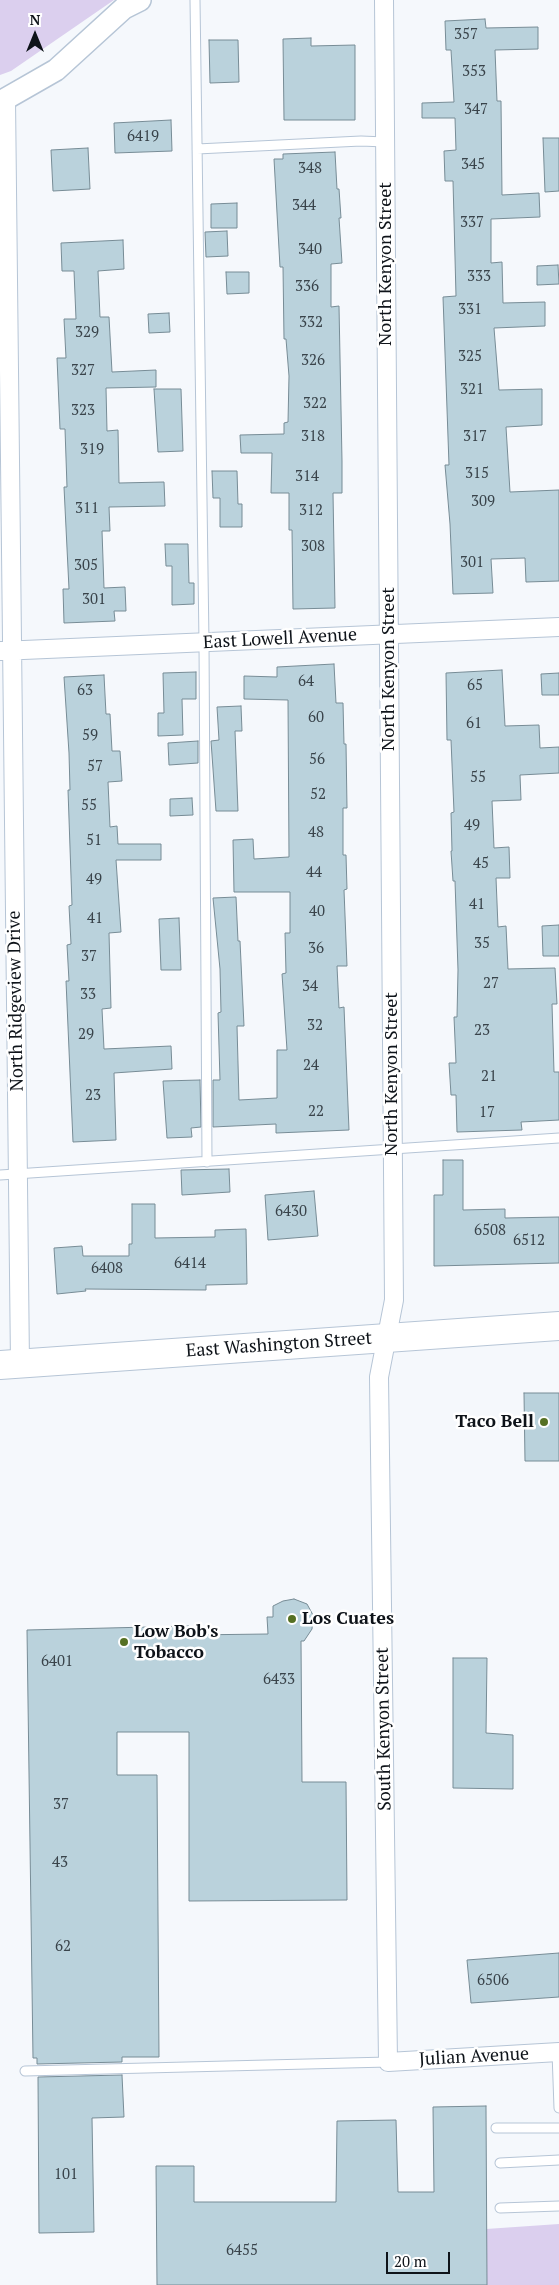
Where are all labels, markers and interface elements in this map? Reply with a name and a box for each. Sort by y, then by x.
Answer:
north arrow [10,10,60,60]
text: N [30,10,40,29]
house number: 357 [454,26,478,44]
house number: 353 [462,63,486,81]
house number: 347 [464,101,488,119]
house number: 6419 [127,128,159,146]
house number: 345 [461,156,485,174]
house number: 348 [298,160,322,178]
street label: North Kenyon Street [375,182,397,346]
house number: 344 [292,197,316,215]
house number: 337 [460,214,484,232]
house number: 340 [298,241,322,259]
house number: 333 [467,268,491,286]
house number: 336 [295,278,319,296]
house number: 331 [458,301,482,319]
house number: 332 [299,314,323,332]
house number: 329 [75,324,99,342]
house number: 325 [458,348,482,366]
house number: 326 [301,352,325,370]
house number: 327 [71,362,95,380]
house number: 321 [460,381,484,399]
house number: 322 [303,395,327,413]
house number: 323 [71,402,95,420]
house number: 318 [301,428,325,446]
house number: 317 [463,428,487,446]
house number: 319 [80,441,104,459]
house number: 315 [465,465,489,483]
house number: 314 [295,468,319,486]
house number: 309 [471,493,495,511]
house number: 311 [75,500,99,518]
house number: 312 [299,502,323,520]
house number: 308 [301,538,325,556]
house number: 301 [460,554,484,572]
house number: 305 [74,557,98,575]
street label: North Kenyon Street [378,587,400,751]
house number: 301 [82,591,106,609]
street label: East Lowell Avenue [202,624,358,654]
house number: 64 [298,673,314,691]
house number: 65 [467,677,483,695]
house number: 63 [77,682,93,700]
house number: 60 [308,709,324,727]
house number: 61 [466,715,482,733]
house number: 59 [82,727,98,745]
house number: 56 [309,751,325,769]
house number: 57 [87,758,103,776]
house number: 55 [470,769,486,787]
house number: 52 [310,786,326,804]
house number: 55 [81,797,97,815]
house number: 49 [464,817,480,835]
house number: 48 [308,824,324,842]
house number: 51 [86,832,102,850]
house number: 45 [473,855,489,873]
house number: 44 [306,864,322,882]
house number: 49 [86,871,102,889]
house number: 41 [469,896,485,914]
house number: 40 [309,903,325,921]
street label: North Ridgeview Drive [4,910,28,1092]
house number: 41 [87,910,103,928]
house number: 35 [474,935,490,953]
house number: 36 [308,940,324,958]
house number: 37 [81,948,97,966]
house number: 27 [483,975,499,993]
house number: 34 [302,978,318,996]
house number: 33 [80,986,96,1004]
street label: North Kenyon Street [381,992,403,1156]
house number: 32 [307,1017,323,1035]
house number: 23 [474,1022,490,1040]
house number: 29 [78,1026,94,1044]
house number: 24 [303,1057,319,1075]
house number: 21 [481,1068,497,1086]
house number: 23 [85,1087,101,1105]
house number: 22 [308,1103,324,1121]
house number: 17 [479,1104,495,1122]
house number: 6430 [275,1203,307,1221]
house number: 6508 [474,1222,506,1240]
house number: 6512 [513,1232,545,1250]
house number: 6414 [174,1255,206,1273]
house number: 6408 [91,1260,123,1278]
street label: East Washington Street [185,1328,373,1362]
place label: Taco Bell [455,1411,534,1433]
marker: Taco Bell [538,1416,550,1428]
place label: Los Cuates [302,1608,394,1630]
marker: Los Cuates [286,1613,298,1625]
place label: Low Bob's Tobacco [134,1621,218,1664]
marker: Low Bob's Tobacco [118,1636,130,1648]
street label: South Kenyon Street [372,1647,396,1811]
house number: 6401 [41,1653,73,1671]
house number: 6433 [263,1671,295,1689]
house number: 37 [53,1796,69,1814]
house number: 43 [52,1854,68,1872]
house number: 62 [55,1938,71,1956]
house number: 6506 [477,1972,509,1990]
street label: Julian Avenue [418,2043,530,2071]
house number: 101 [54,2166,78,2184]
house number: 6455 [226,2242,258,2260]
scale bar [389,2242,453,2274]
text: 20 m [394,2251,427,2271]

